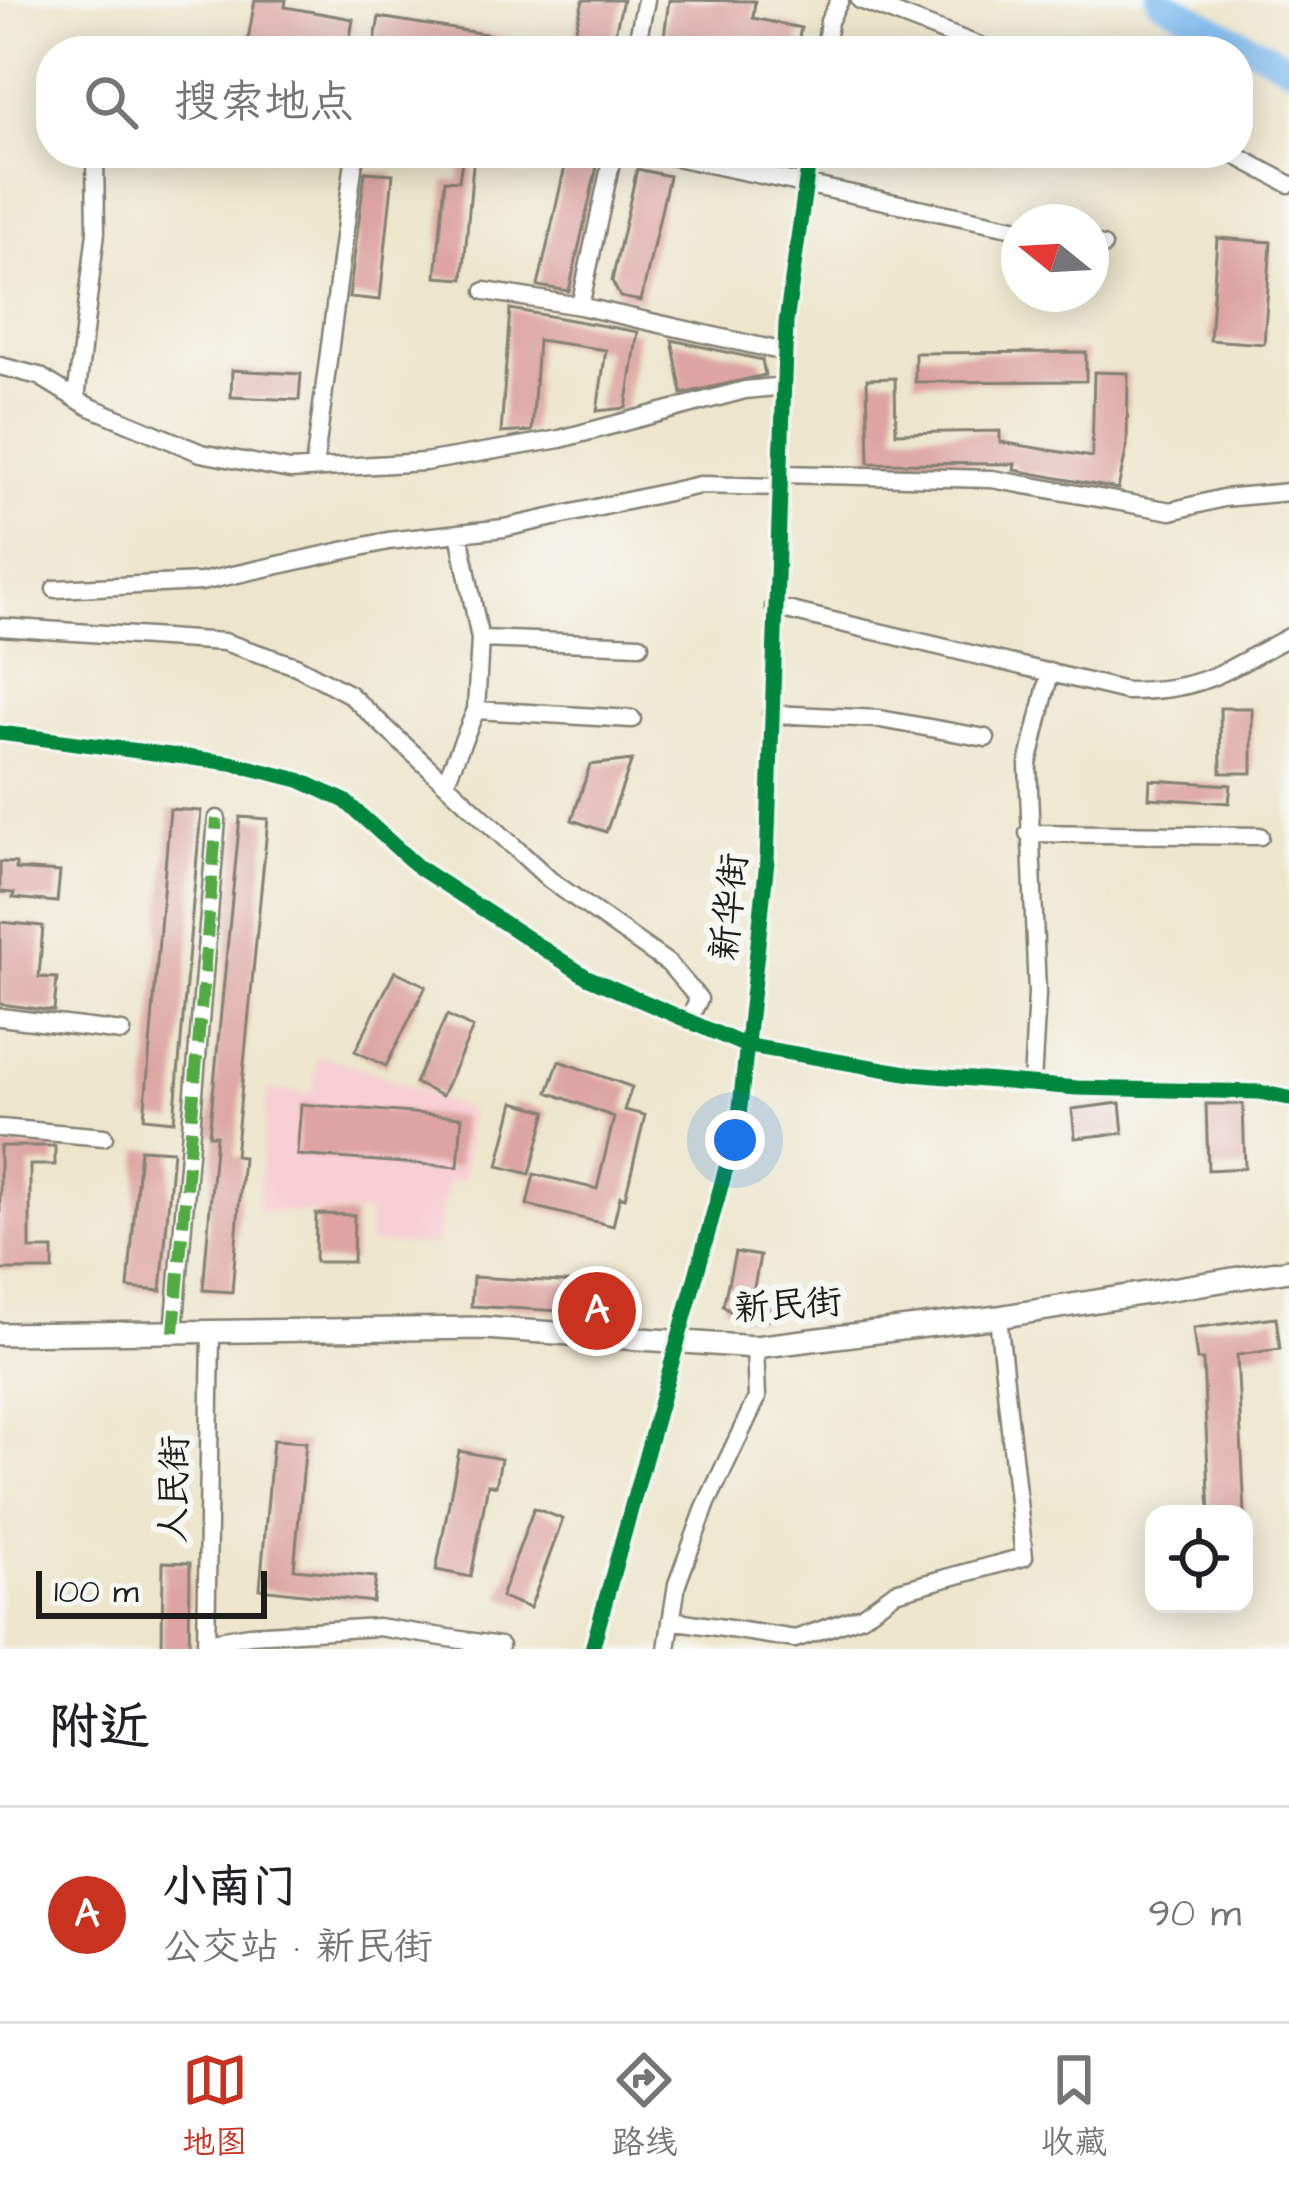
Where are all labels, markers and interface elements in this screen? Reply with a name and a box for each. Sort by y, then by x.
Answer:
search box [36,36,1253,168]
icon: search [78,69,144,135]
text: 搜索地点 [174,72,354,134]
north arrow [1001,204,1109,312]
street label: 新华街 [699,851,761,963]
your location [705,1110,765,1170]
pin: A [558,1266,636,1356]
street label: 新民街 [732,1277,844,1335]
street label: 人民街 [149,1435,201,1543]
map controls [1145,1505,1253,1613]
button: locate [1145,1505,1253,1613]
scale bar [36,1565,267,1618]
text: 100 m [54,1569,139,1615]
text: 附近 [48,1693,150,1764]
text: 小南门 [162,1857,297,1919]
text: A [75,1888,99,1942]
text: 90 m [1148,1888,1241,1942]
text: 公交站 · 新民街 [162,1921,433,1975]
tab: 地图 [182,2047,248,2166]
tab: 路线 [611,2047,677,2166]
tab: 收藏 [1041,2047,1107,2166]

